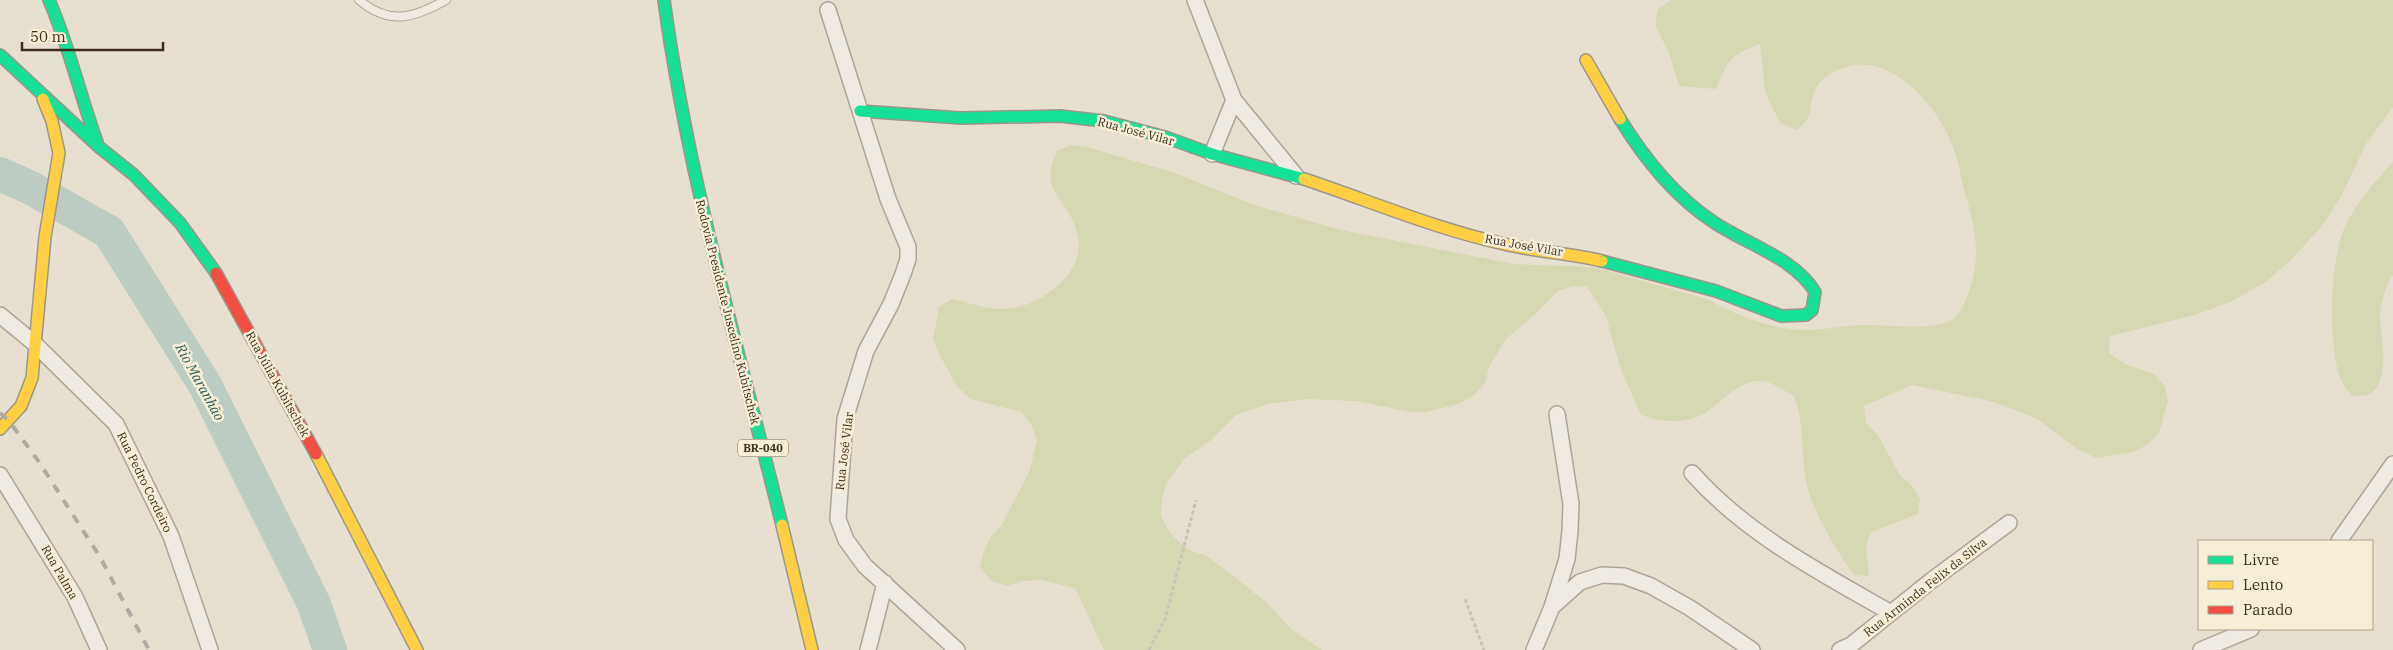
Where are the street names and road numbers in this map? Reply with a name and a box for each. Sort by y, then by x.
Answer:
street label: Rua José Vilar [1096,114,1177,149]
street label: Rodovia Presidente Juscelino Kubitschek [693,198,763,426]
street label: Rua José Vilar [1484,231,1565,259]
street label: Rua Júlia Kubitschek [243,329,313,439]
street label: Rua José Vilar [832,410,856,491]
street label: Rua Pedro Cordeiro [114,429,176,535]
road number: BR-040 [738,439,788,456]
street label: Rua Arminda Felix da Silva [1860,534,1990,640]
street label: Rua Palma [38,542,82,602]

